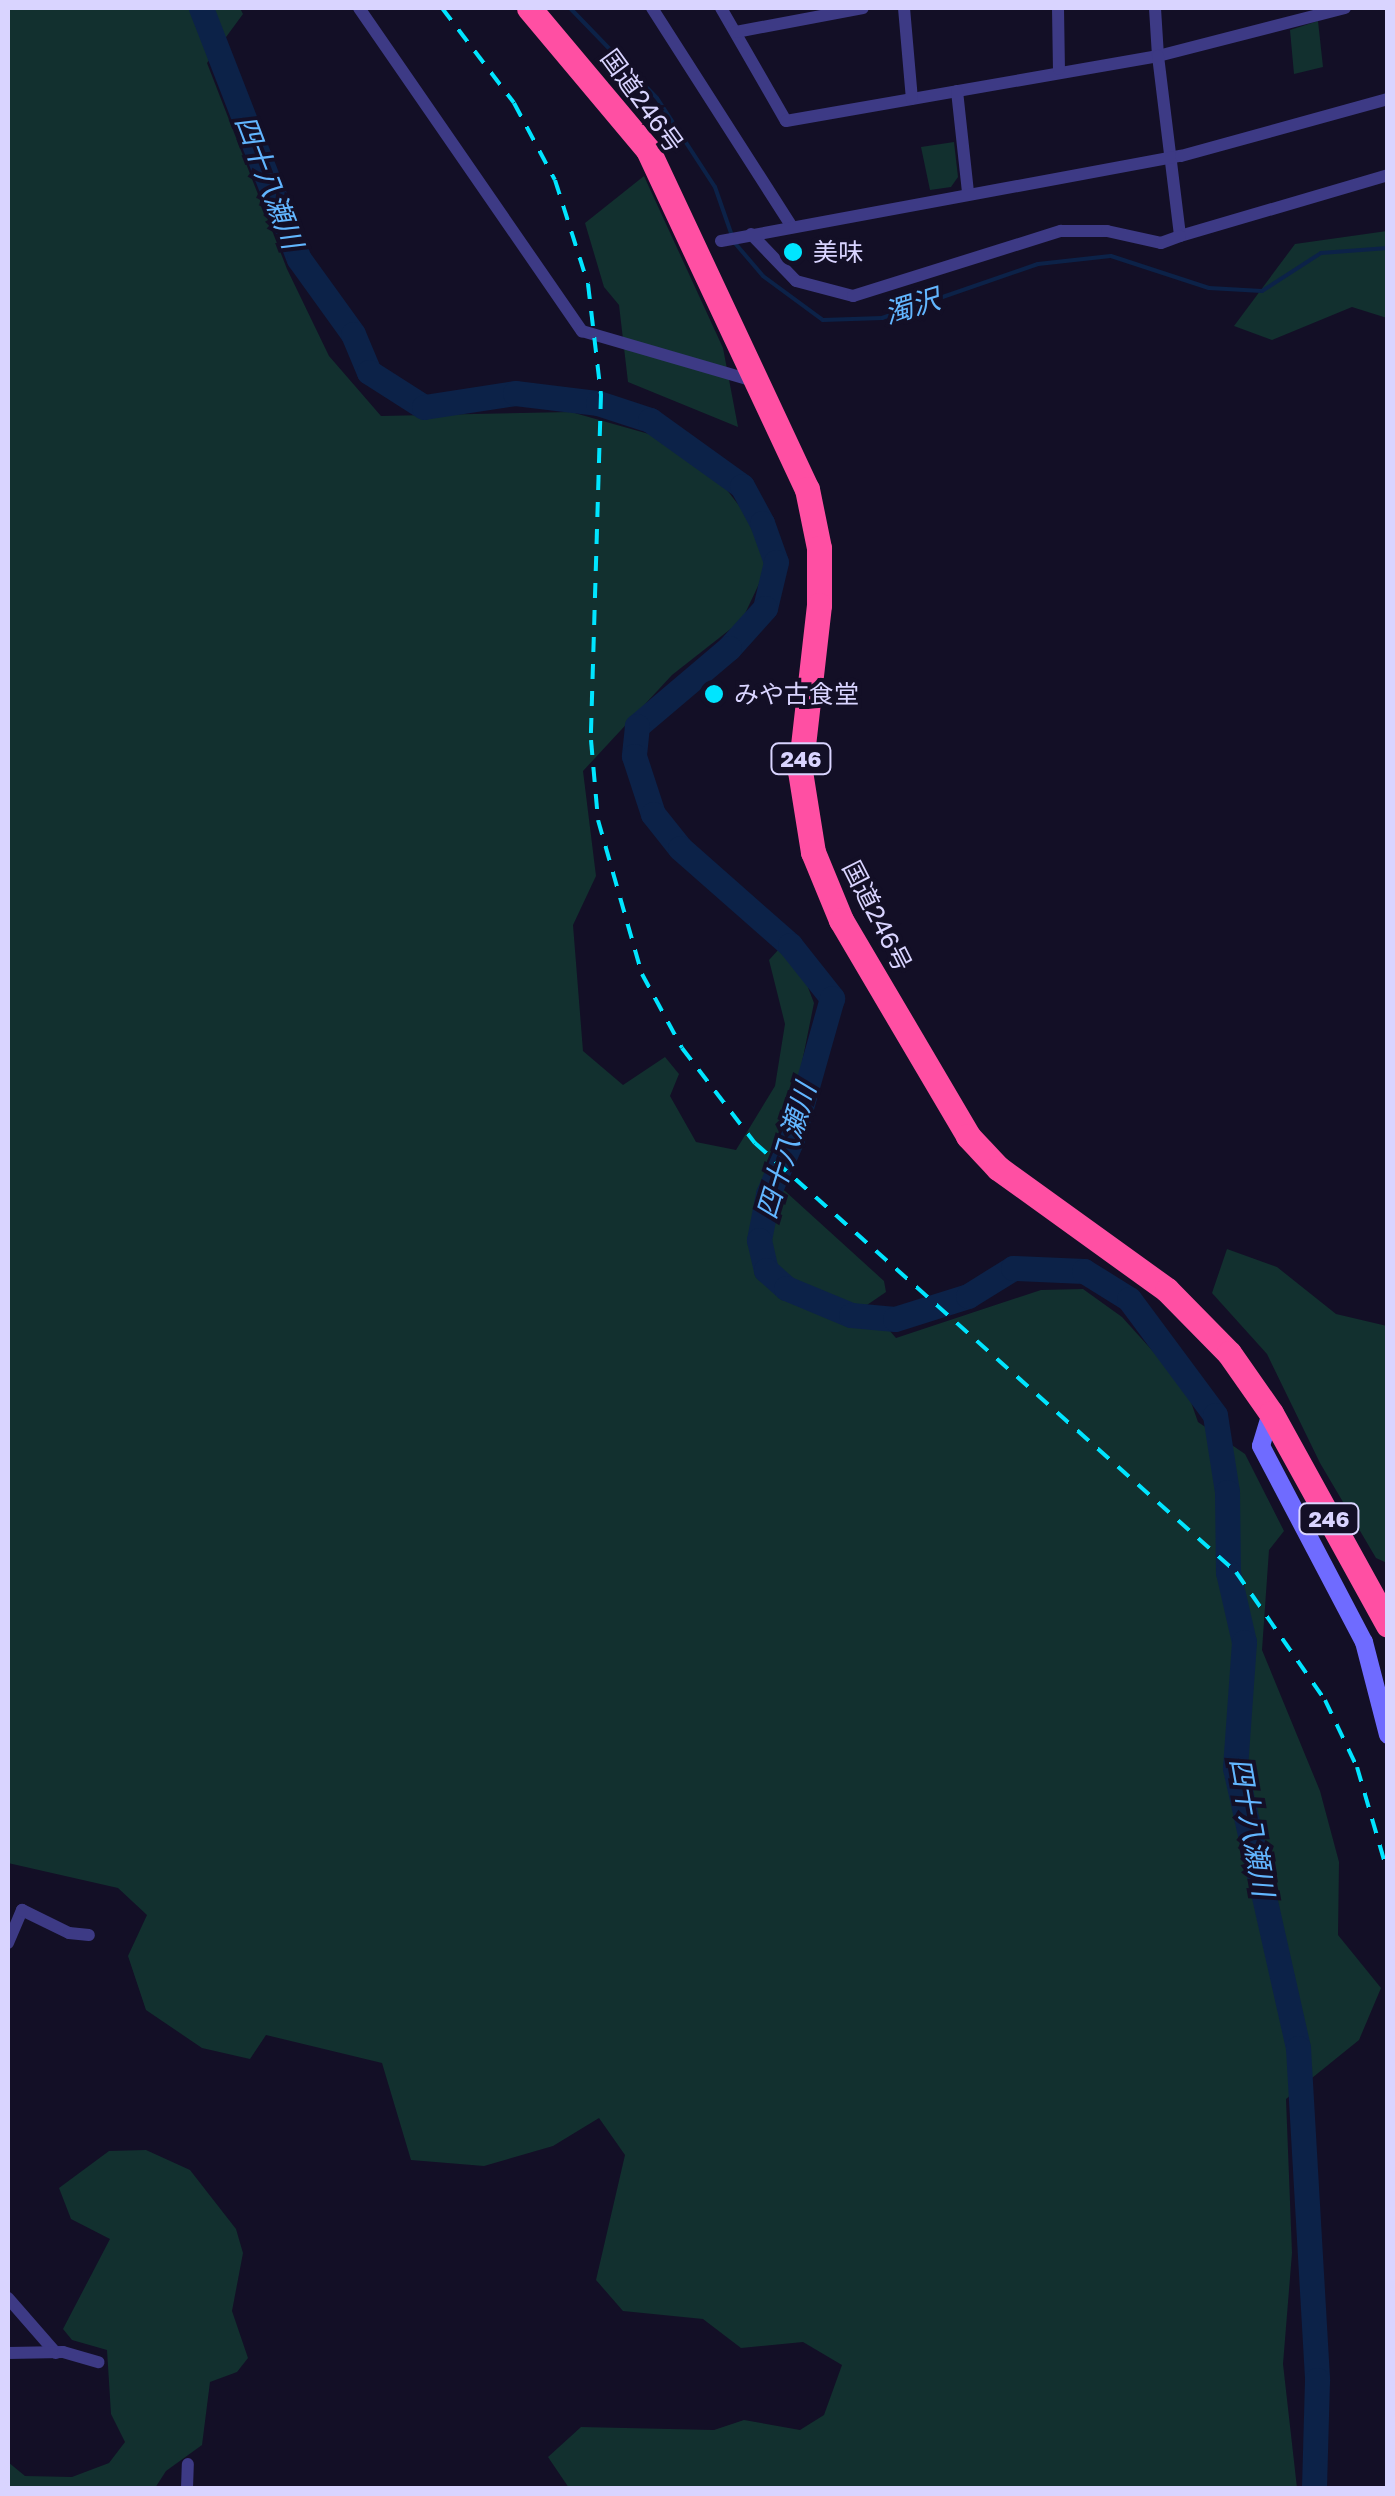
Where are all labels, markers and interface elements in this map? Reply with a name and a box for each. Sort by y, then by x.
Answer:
street label: 国道246号 [595,44,689,158]
water label: 四十八瀬川 [228,111,310,253]
place label: 美味 [813,237,863,267]
marker: 美味 [782,241,804,263]
water label: 濁沢 [880,282,944,330]
place label: みや古食堂 [734,679,859,709]
marker: みや古食堂 [703,683,725,705]
road number: 246 [768,742,834,776]
street label: 国道246号 [836,856,918,976]
water label: 四十八瀬川 [749,1079,823,1223]
road number: 246 [1296,1502,1362,1536]
water label: 四十八瀬川 [1223,1755,1281,1899]

